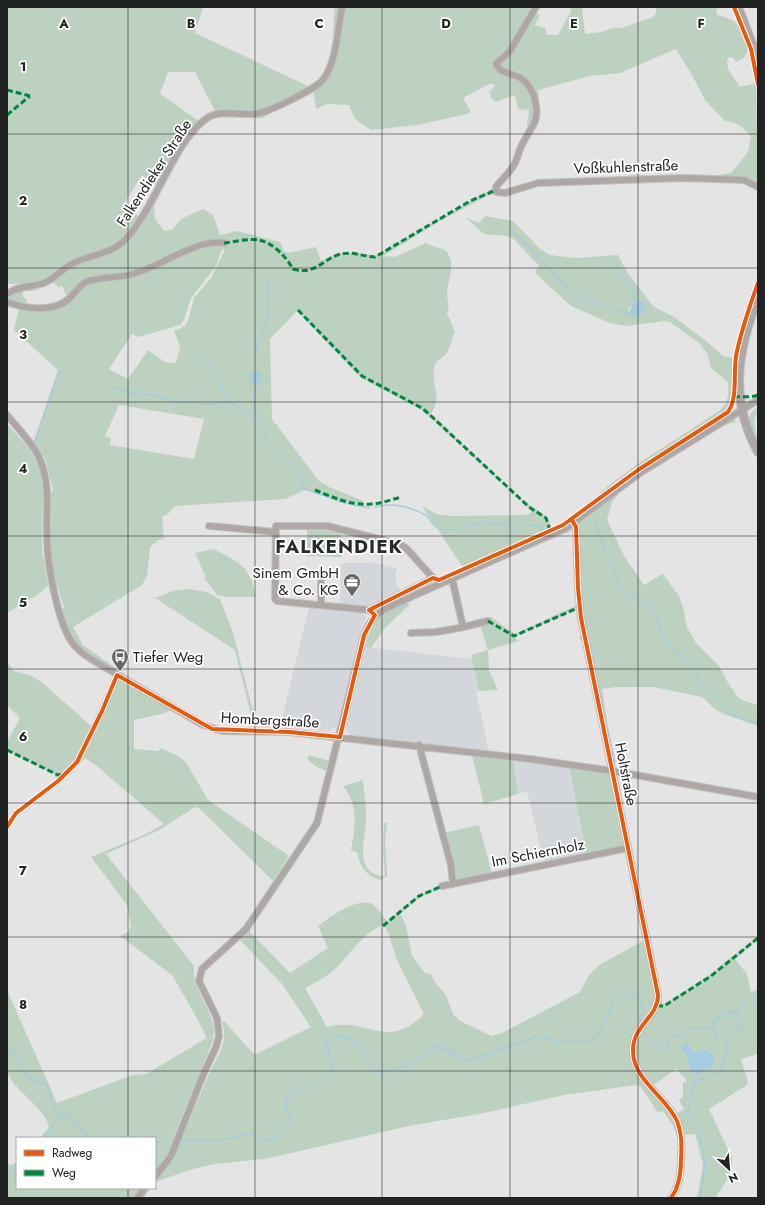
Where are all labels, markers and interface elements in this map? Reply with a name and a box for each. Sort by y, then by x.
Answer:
text: A [58,14,69,33]
text: B [187,14,196,33]
text: C [314,14,324,33]
text: D [441,14,451,33]
text: E [570,14,578,33]
text: F [697,14,705,33]
text: 1 [20,57,26,76]
street label: Falkendieker Straße [111,115,197,231]
street label: Voßkuhlenstraße [573,154,679,180]
text: 2 [19,191,27,210]
text: 3 [19,325,27,344]
text: 4 [18,459,28,478]
district label: FALKENDIEK [275,533,403,560]
place label: Sinem GmbH & Co. KG [252,562,339,601]
office icon: Sinem GmbH & Co. KG [342,572,362,597]
text: 5 [19,593,27,612]
place label: Tiefer Weg [133,646,203,668]
bus stop icon: Tiefer Weg [110,647,130,672]
street label: Hombergstraße [220,706,320,734]
text: 6 [19,727,28,746]
street label: Holtstraße [609,740,643,808]
street label: Im Schiernholz [490,833,586,873]
text: 7 [19,861,27,880]
text: 8 [19,995,27,1014]
legend [16,1137,156,1189]
text: Radweg [52,1144,92,1162]
north arrow [709,1149,749,1189]
text: Weg [52,1164,76,1182]
text: N [726,1169,741,1187]

